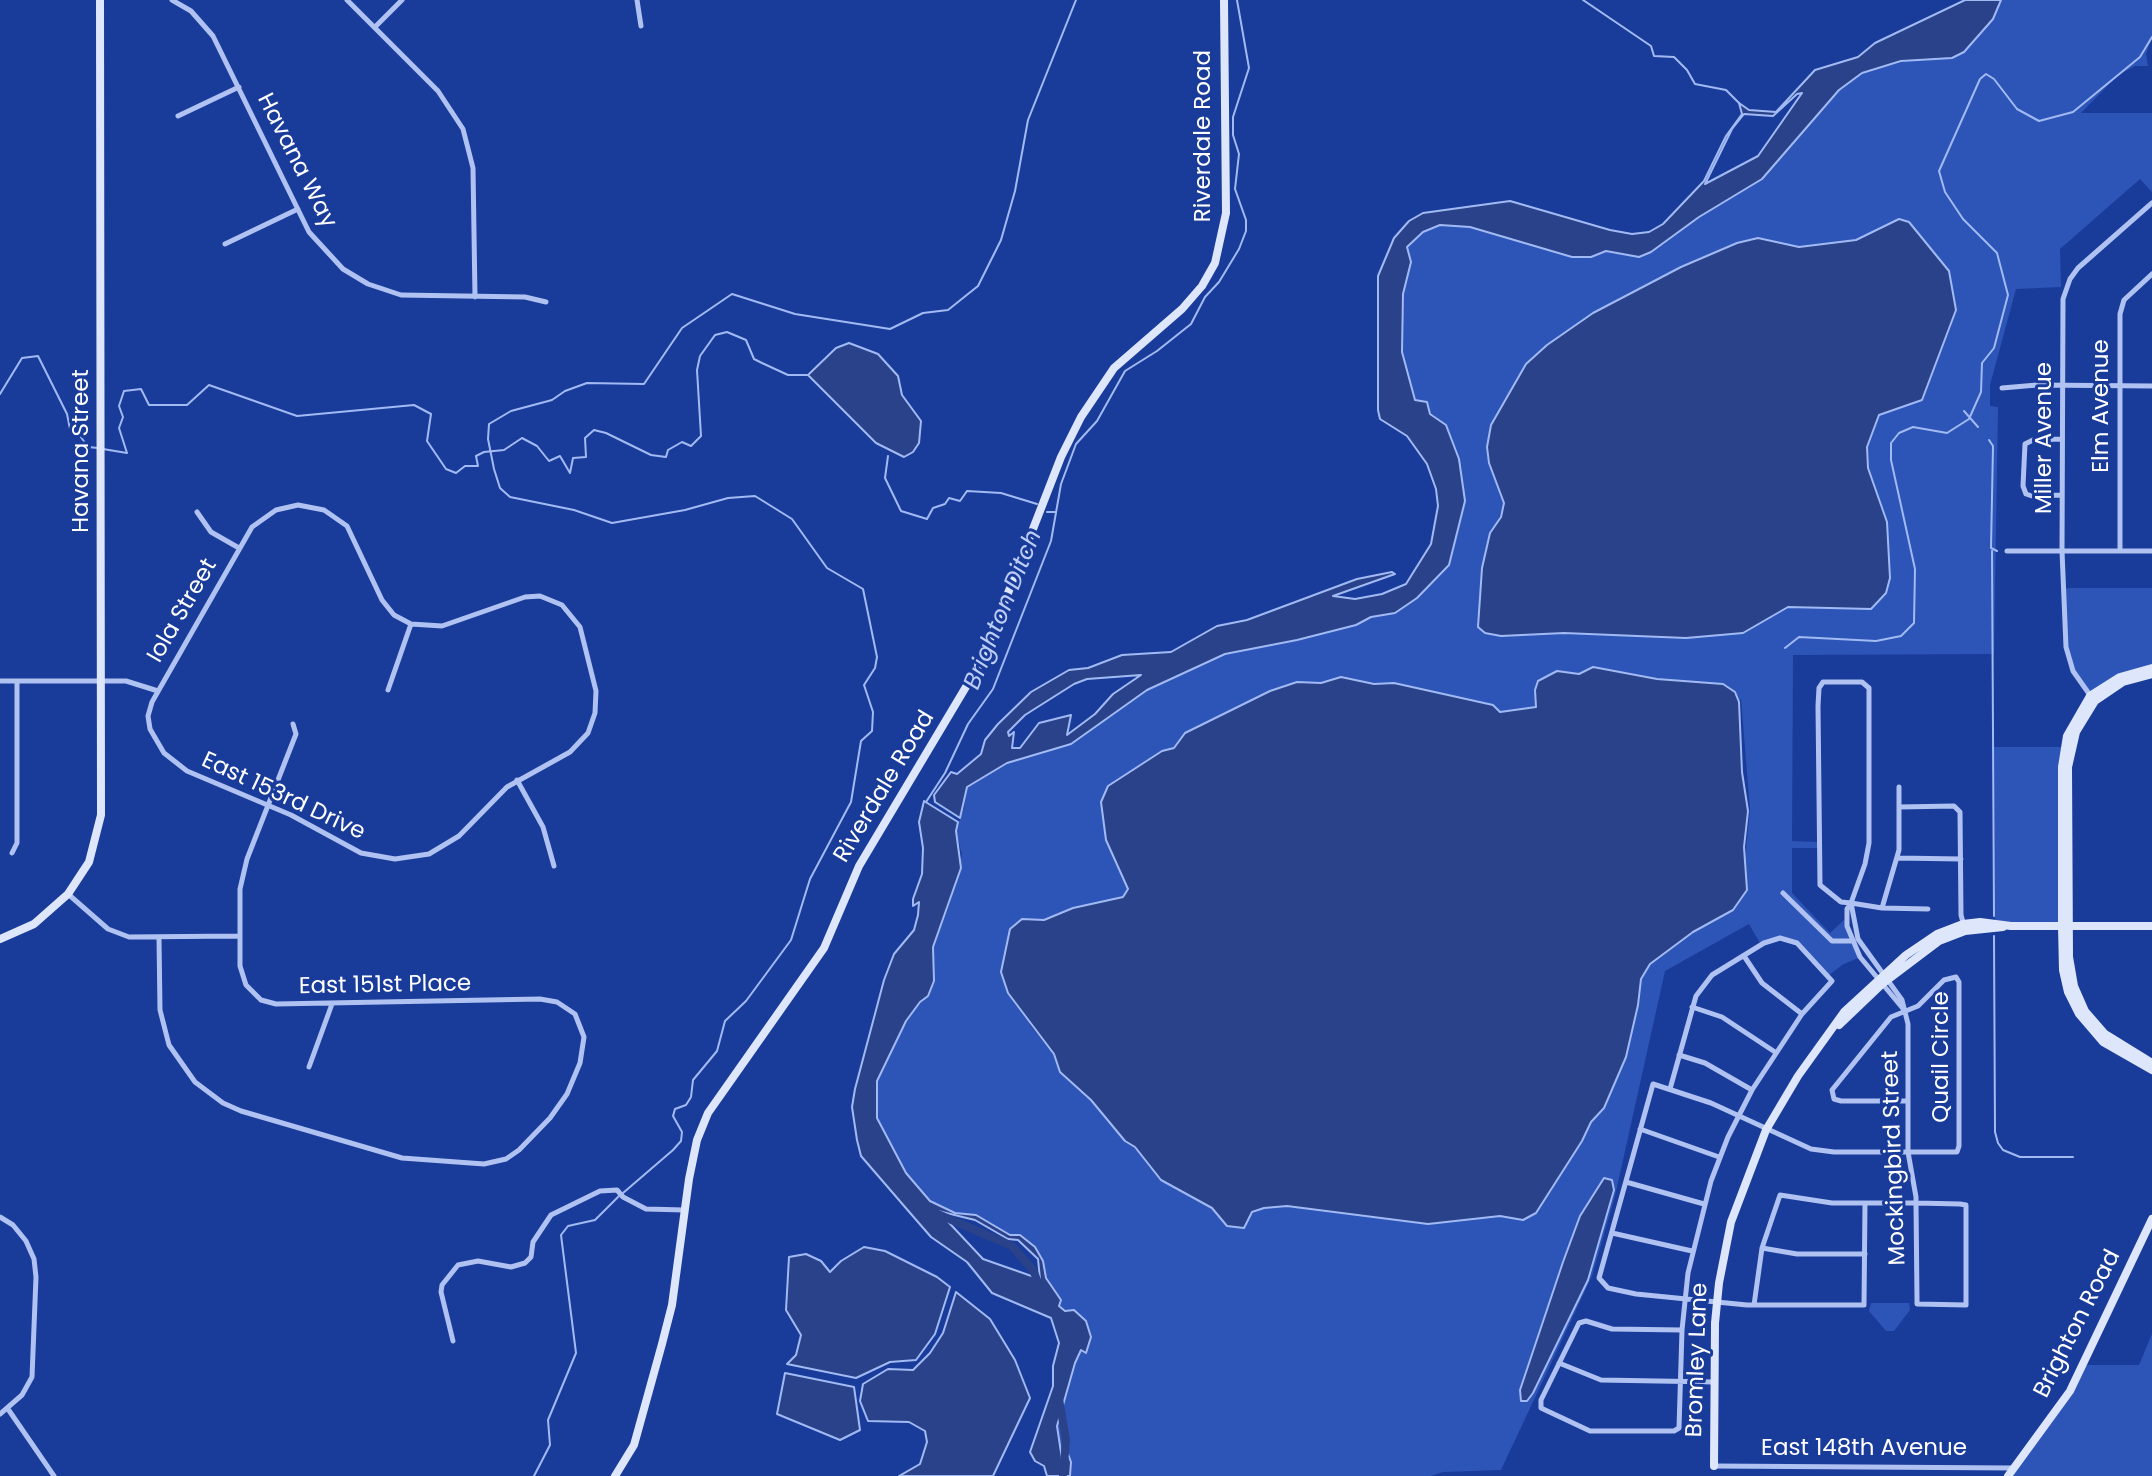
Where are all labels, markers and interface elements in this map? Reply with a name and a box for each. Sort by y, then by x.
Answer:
street label: Riverdale Road [1190,50,1218,222]
street label: Havana Way [250,89,342,233]
street label: Elm Avenue [2088,339,2116,473]
street label: Miller Avenue [2031,362,2059,514]
street label: Havana Street [68,369,96,533]
water label: Brighton Ditch [959,526,1049,694]
street label: Iola Street [142,554,224,668]
street label: Riverdale Road [829,706,941,868]
street label: East 153rd Drive [197,747,369,847]
street label: East 151st Place [299,971,471,1001]
street label: Quail Circle [1928,991,1956,1123]
street label: Mockingbird Street [1877,1050,1913,1266]
street label: Brighton Road [2029,1245,2127,1403]
street label: Bromley Lane [1682,1282,1714,1438]
street label: East 148th Avenue [1761,1435,1967,1463]

